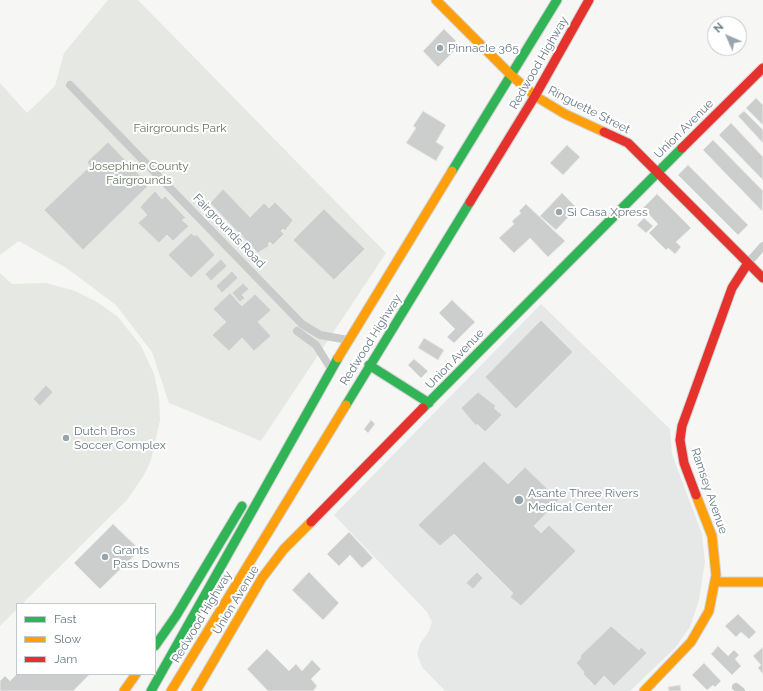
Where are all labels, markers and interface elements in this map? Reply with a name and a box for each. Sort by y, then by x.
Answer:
street label: Redwood Highway [507,14,571,112]
north arrow [707,16,747,56]
text: N [711,20,726,35]
place label: Pinnacle 365 [448,41,519,55]
marker: Pinnacle 365 [435,43,445,53]
street label: Ringuette Street [546,83,632,137]
street label: Union Avenue [651,96,717,162]
park label: Fairgrounds Park [133,121,227,135]
park label: Josephine County Fairgrounds [89,159,189,187]
street label: Fairgrounds Road [190,191,268,271]
place label: Si Casa Xpress [567,205,648,219]
marker: Si Casa Xpress [554,207,564,217]
street label: Redwood Highway [337,292,405,388]
street label: Union Avenue [423,326,487,392]
place label: Dutch Bros Soccer Complex [74,424,166,452]
marker: Dutch Bros Soccer Complex [61,433,71,443]
street label: Ramsey Avenue [688,446,730,536]
place label: Asante Three Rivers Medical Center [528,486,638,514]
marker: Asante Three Rivers Medical Center [513,494,525,506]
place label: Grants Pass Downs [113,543,180,571]
marker: Grants Pass Downs [100,552,110,562]
street label: Union Avenue [210,563,262,637]
street label: Redwood Highway [169,568,235,666]
legend [16,603,156,675]
text: Fast [54,612,77,626]
text: Slow [54,632,81,646]
text: Jam [54,652,77,666]

